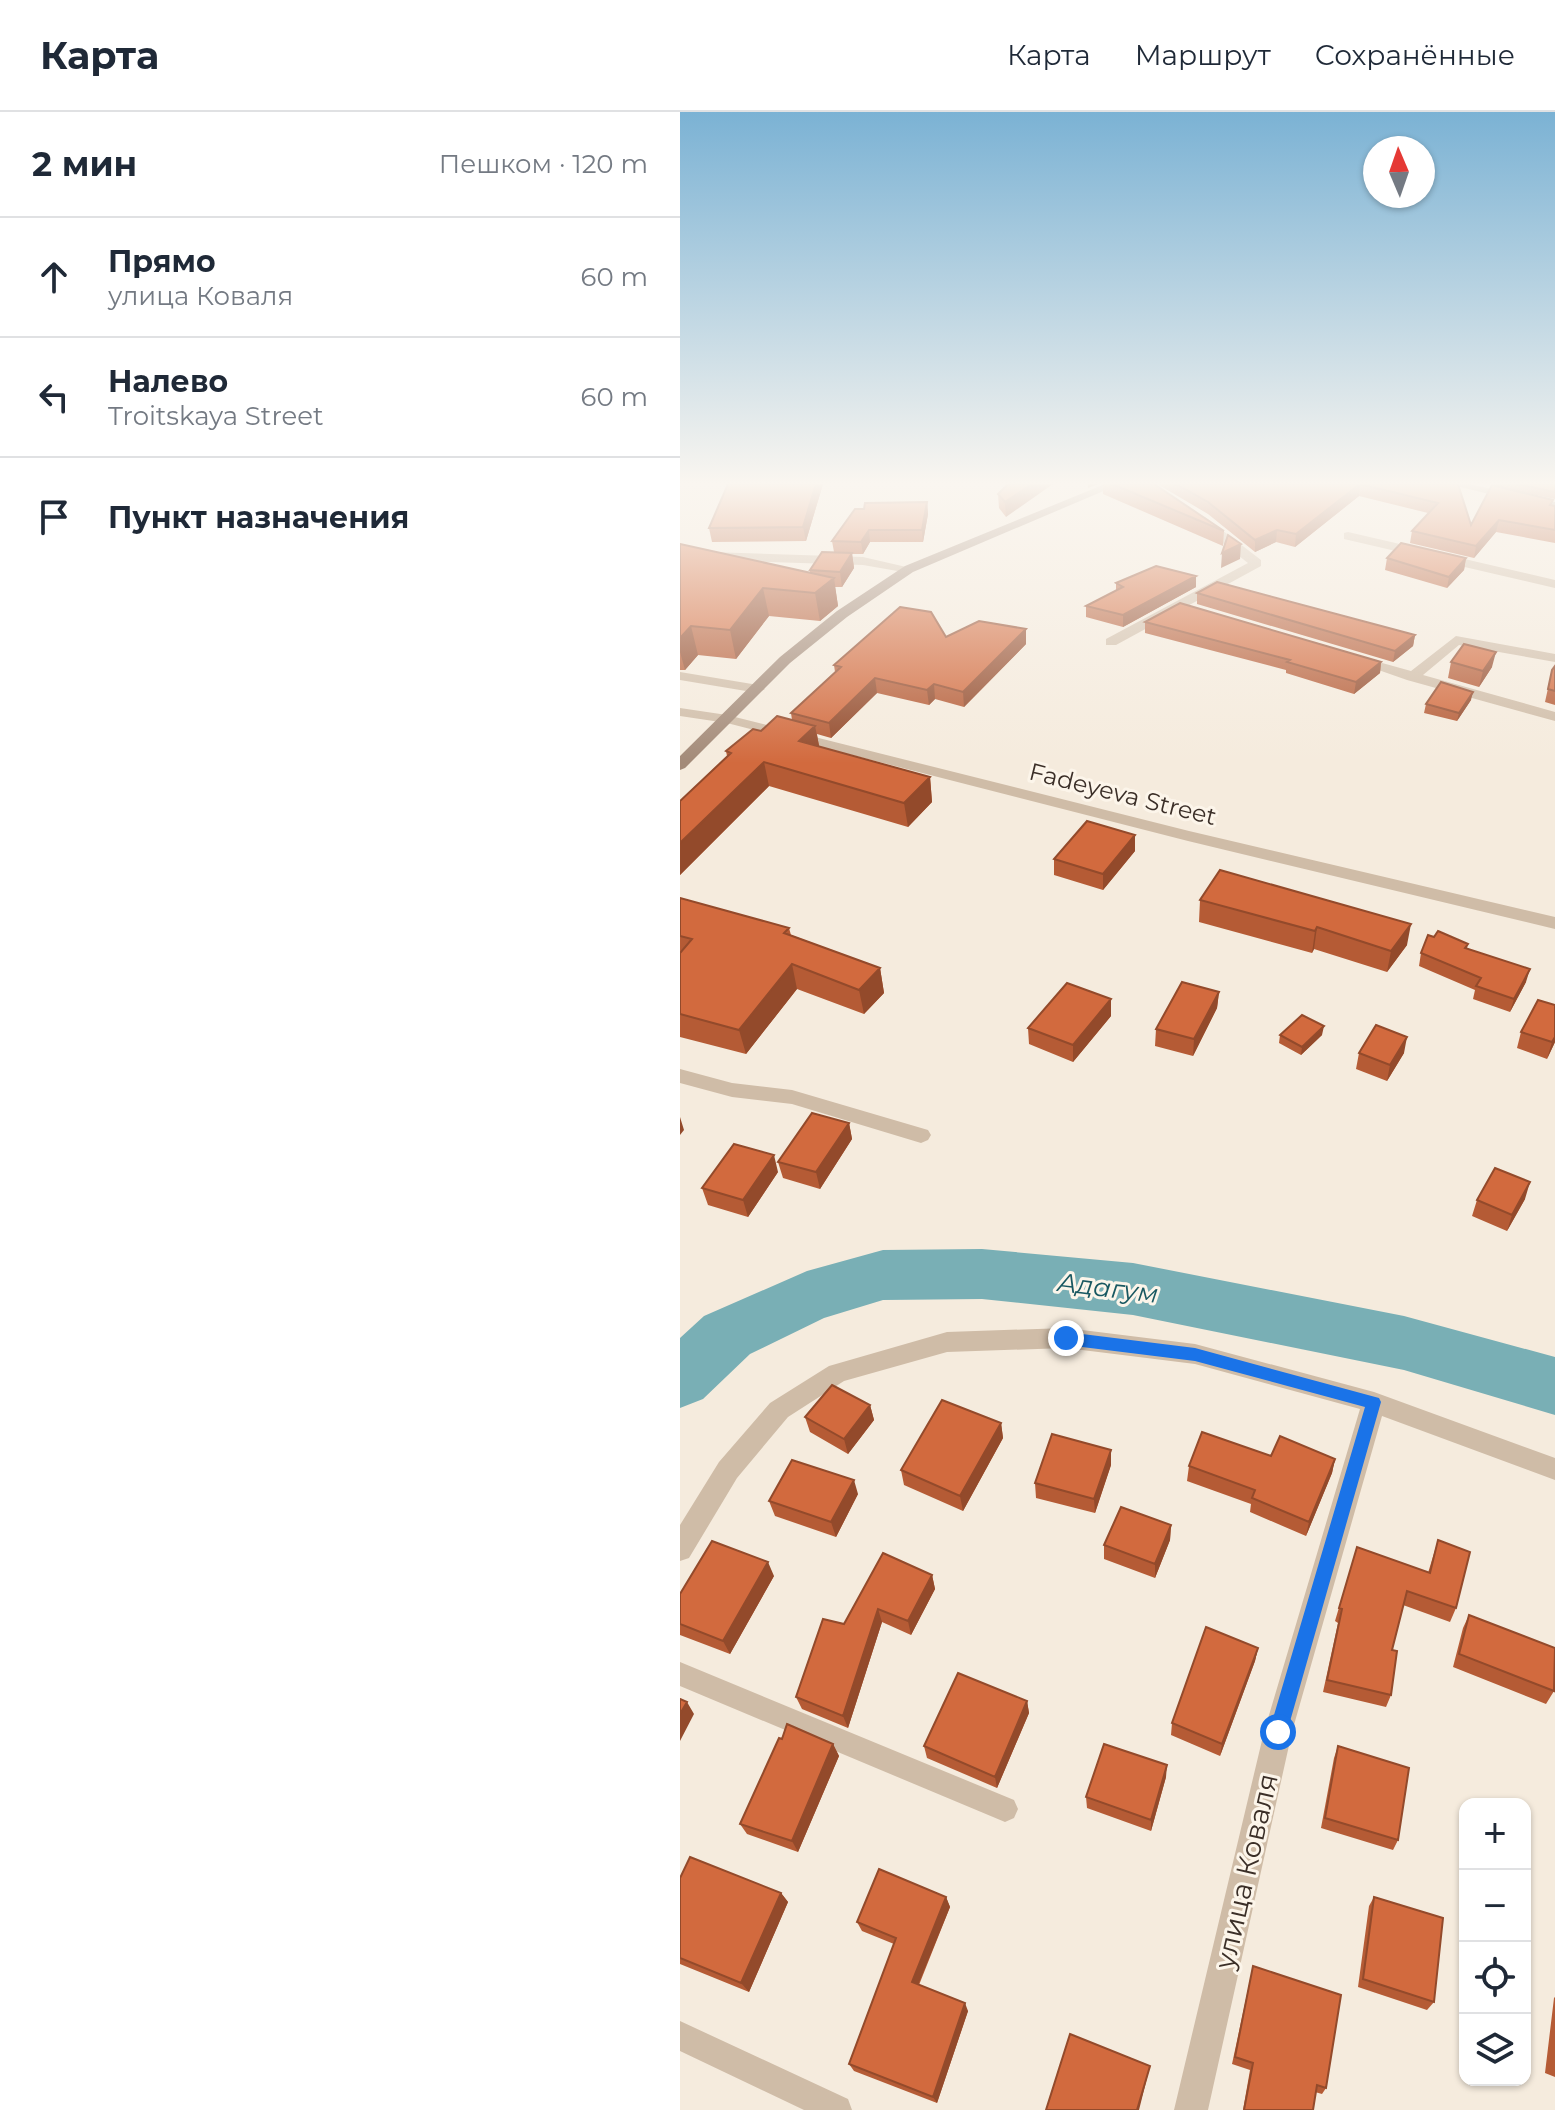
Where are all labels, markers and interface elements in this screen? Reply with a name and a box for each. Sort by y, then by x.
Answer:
text: Карта [40,32,159,79]
text: Карта [1007,38,1091,72]
text: Маршрут [1135,38,1271,72]
text: Сохранённые [1315,38,1515,72]
north arrow [1363,136,1435,208]
text: 2 мин [32,143,137,185]
text: Пешком · 120 m [439,148,648,180]
text: Прямо [108,243,216,280]
icon: ahead [32,255,76,299]
text: 60 m [581,261,648,293]
text: улица Коваля [108,280,293,312]
text: Налево [108,363,228,400]
icon: left [32,375,76,419]
text: 60 m [581,381,648,413]
text: Troitskaya Street [108,400,323,432]
icon: arrive [32,495,76,539]
text: Пункт назначения [108,499,409,536]
street label: Fadeyeva Street [1026,757,1220,831]
water label: Адагум [1055,1266,1160,1310]
route end [1048,1320,1084,1356]
route start [1260,1714,1296,1750]
street label: улица Коваля [1207,1770,1285,1973]
map controls [1459,1798,1531,2086]
button: + [1459,1798,1531,1870]
button: − [1459,1870,1531,1942]
button: locate [1459,1942,1531,2014]
button: layers [1459,2014,1531,2086]

